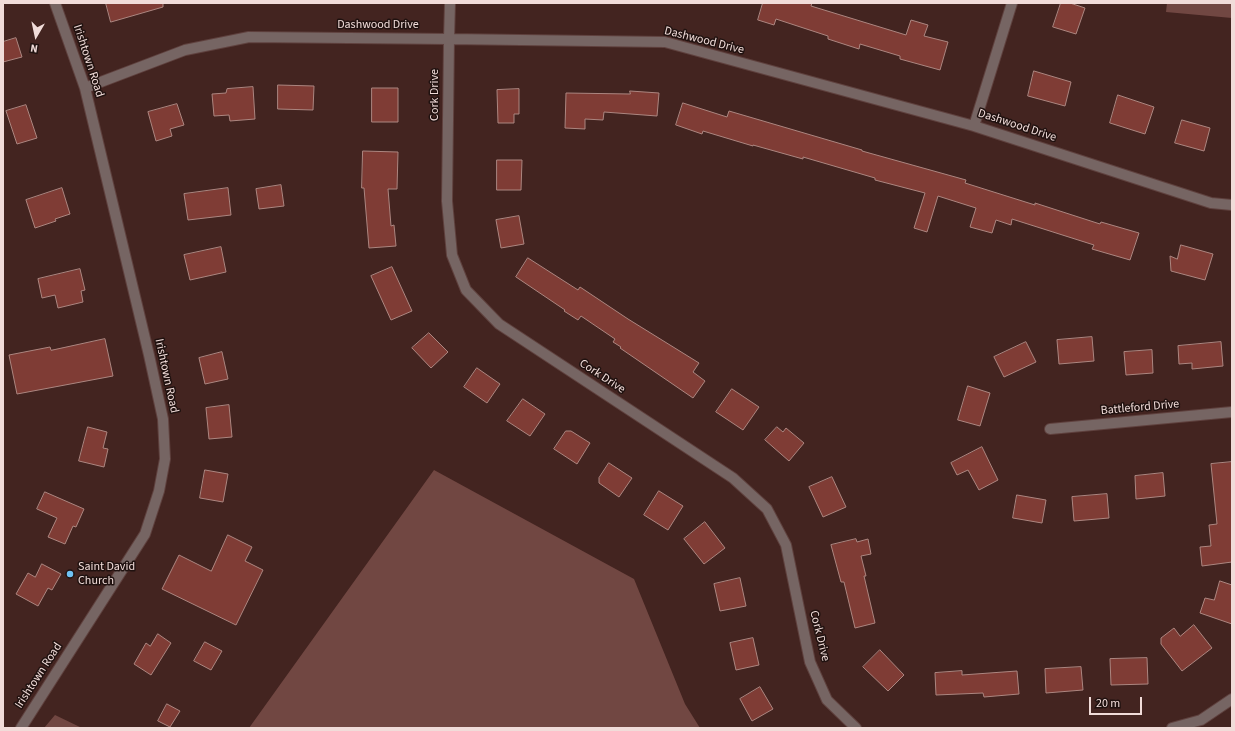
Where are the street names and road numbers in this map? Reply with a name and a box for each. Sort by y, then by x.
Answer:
street label: Dashwood Drive [337,18,419,32]
street label: Irishtown Road [69,23,107,99]
street label: Dashwood Drive [663,24,745,58]
street label: Cork Drive [428,69,442,121]
street label: Dashwood Drive [976,107,1058,145]
street label: Irishtown Road [151,338,181,414]
street label: Cork Drive [576,357,628,397]
street label: Battleford Drive [1100,397,1180,419]
street label: Cork Drive [806,609,832,663]
street label: Irishtown Road [12,640,66,712]

